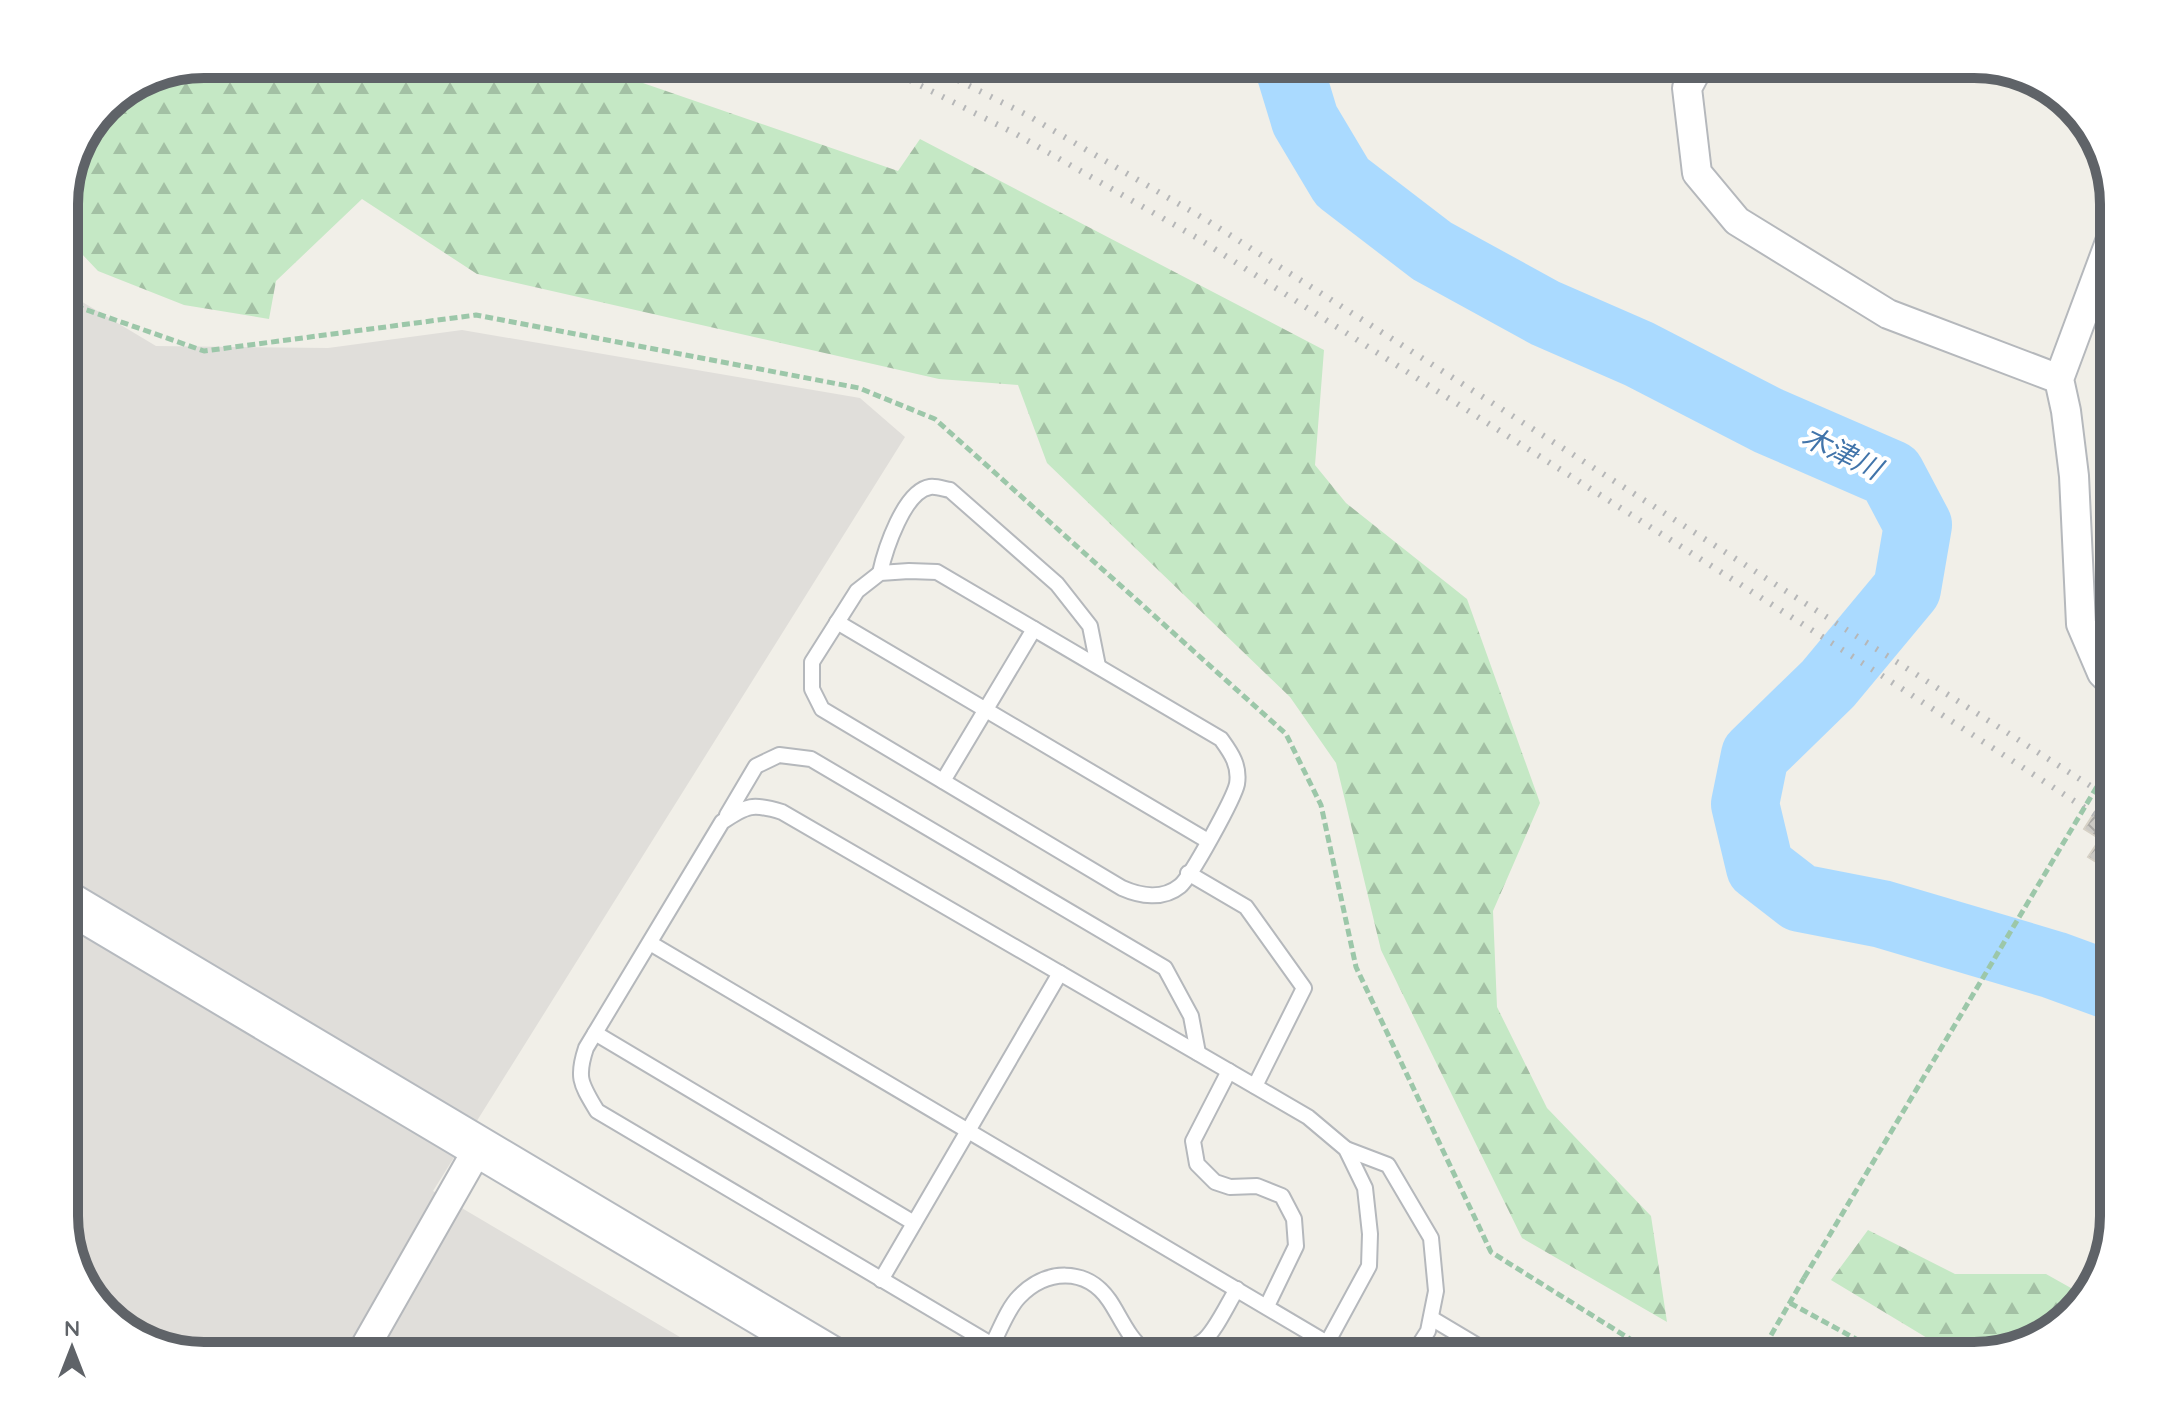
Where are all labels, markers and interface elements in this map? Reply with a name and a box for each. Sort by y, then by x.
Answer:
water label: 木津川 [1797,418,1890,487]
north arrow [32,1308,112,1388]
text: N [64,1314,80,1342]

